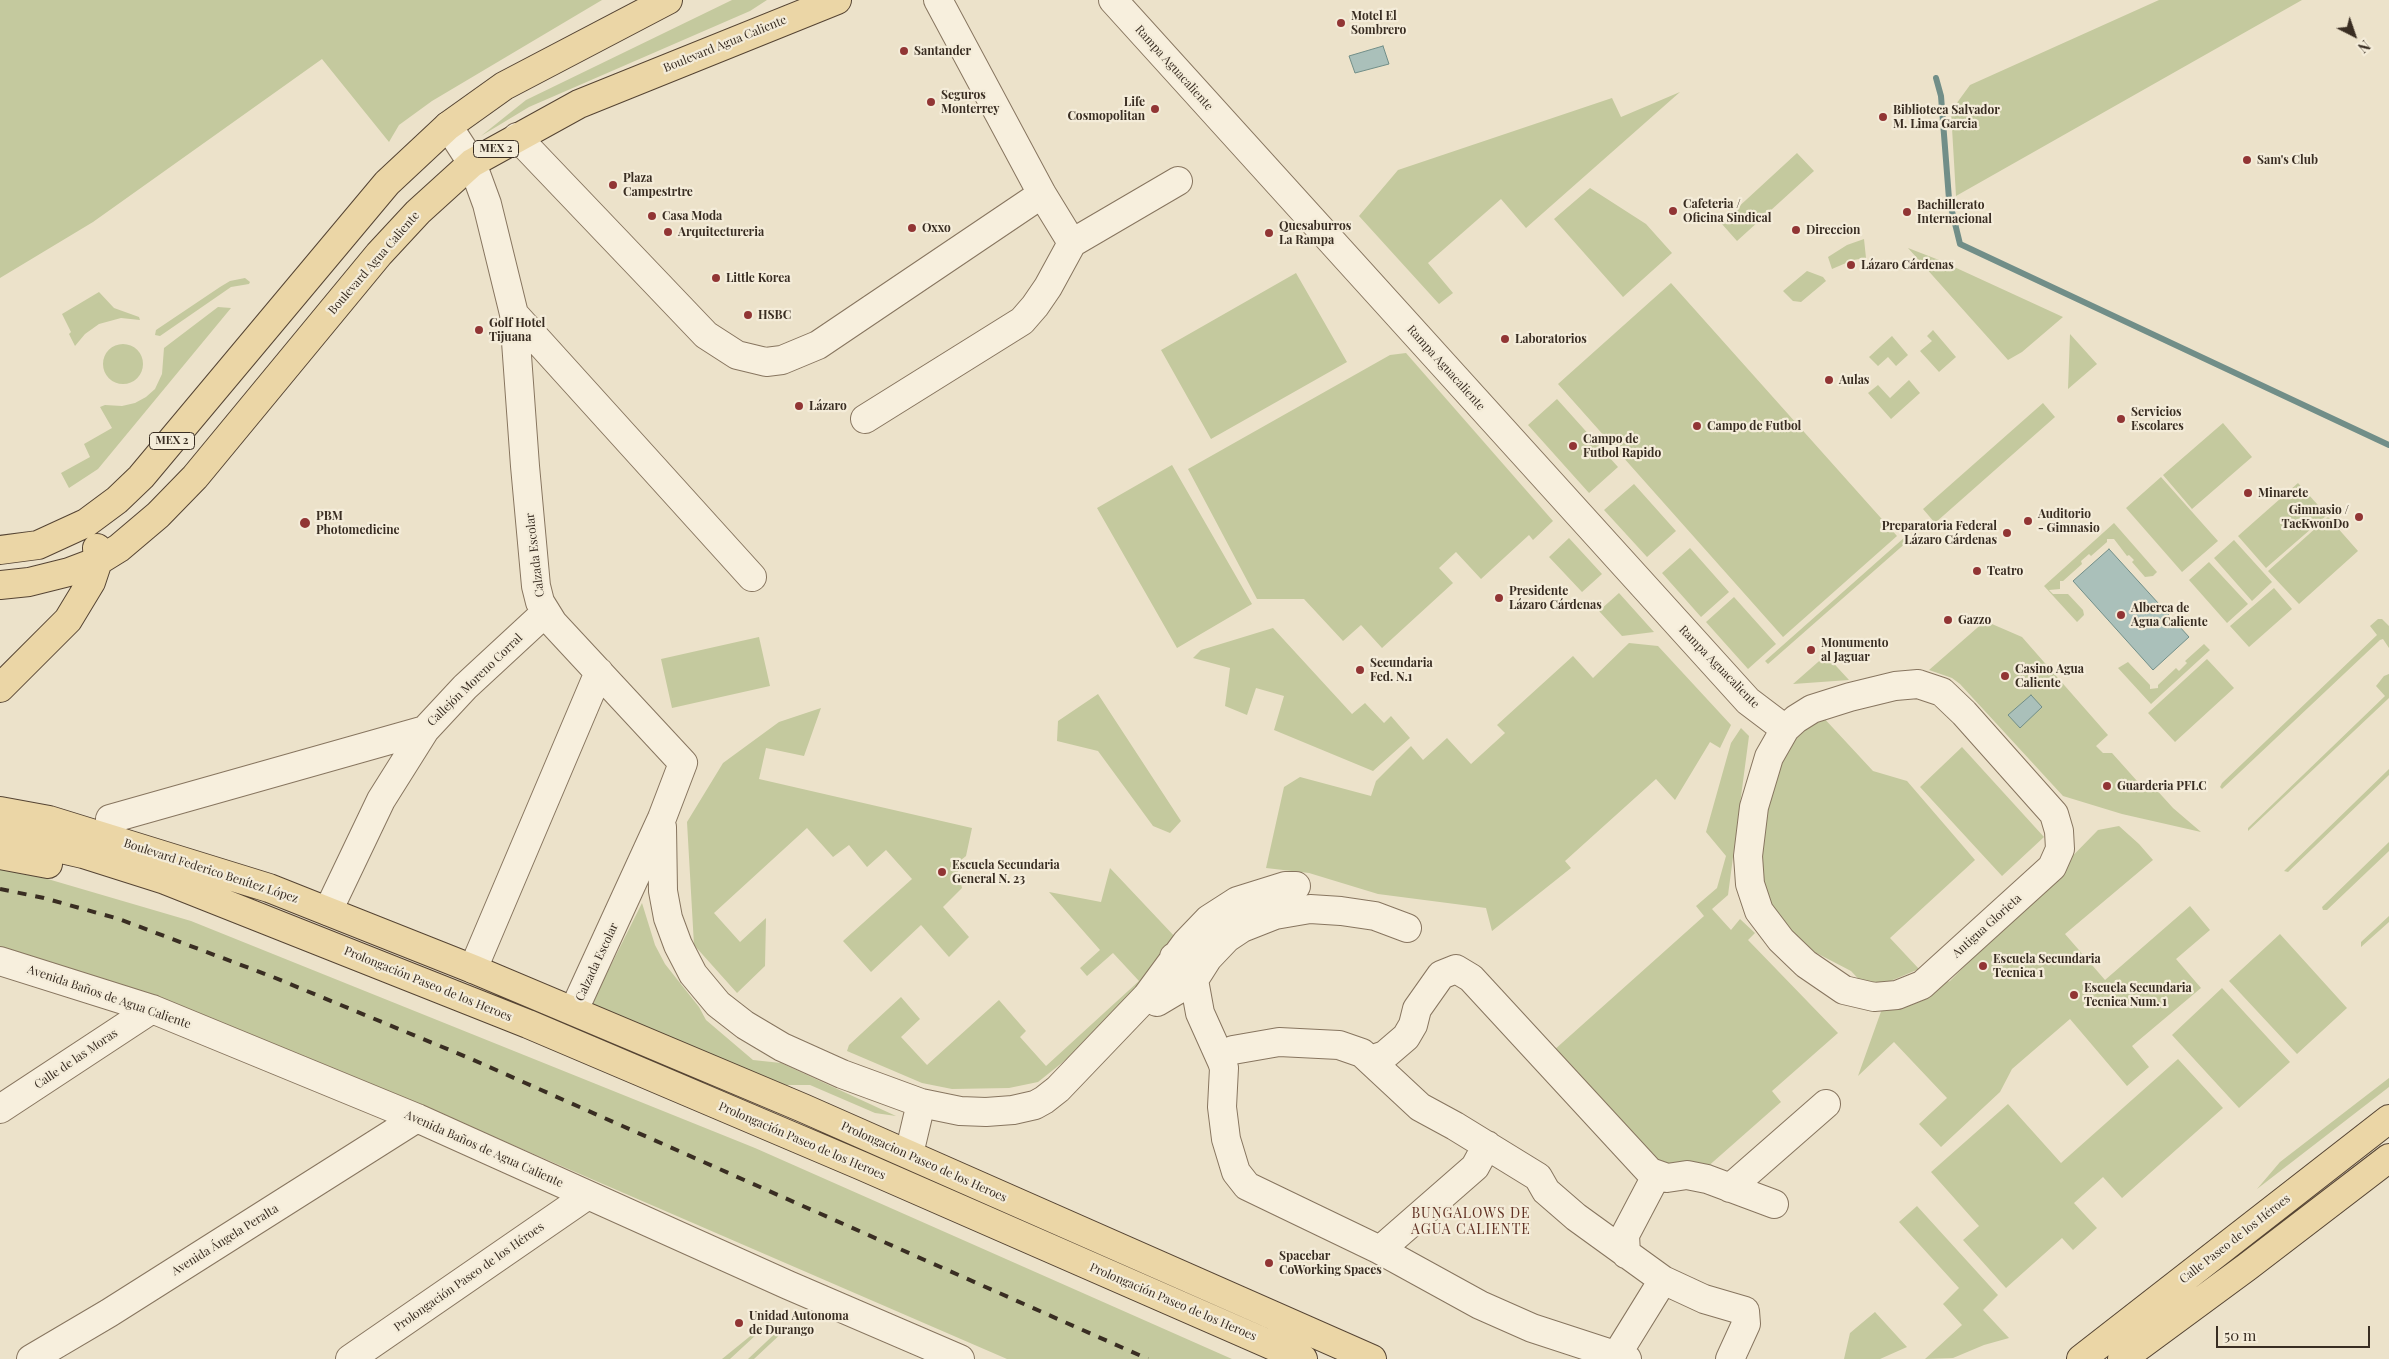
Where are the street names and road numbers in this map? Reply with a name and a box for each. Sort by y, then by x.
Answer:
street label: Boulevard Agua Caliente [661,13,789,75]
street label: Rampa Aguacaliente [1132,22,1216,114]
road number: MEX 2 [474,140,518,158]
street label: Boulevard Agua Caliente [325,209,423,317]
street label: Rampa Aguacaliente [1404,322,1488,414]
road number: MEX 2 [150,432,194,450]
street label: Calzada Escolar [523,512,547,598]
street label: Rampa Aguacaliente [1676,623,1762,711]
street label: Callejón Moreno Corral [424,631,526,729]
street label: Boulevard Federico Benítez López [122,836,300,906]
street label: Antigua Glorieta [1949,891,2025,961]
street label: Calzada Escolar [573,920,621,1004]
street label: Prolongación Paseo de los Heroes [342,944,514,1024]
street label: Avenida Baños de Agua Caliente [25,962,193,1032]
street label: Calle de las Moras [32,1026,120,1092]
street label: Prolongación Paseo de los Heroes [716,1099,888,1183]
street label: Avenida Baños de Agua Caliente [402,1107,566,1191]
street label: Prolongacion Paseo de los Heroes [839,1119,1009,1205]
street label: Calle Paseo de los Héroes [2177,1191,2293,1287]
street label: Avenida Ángela Peralta [169,1201,281,1279]
street label: Prolongación Paseo de los Héroes [391,1219,547,1335]
street label: Prolongación Paseo de los Heroes [1087,1260,1259,1344]

